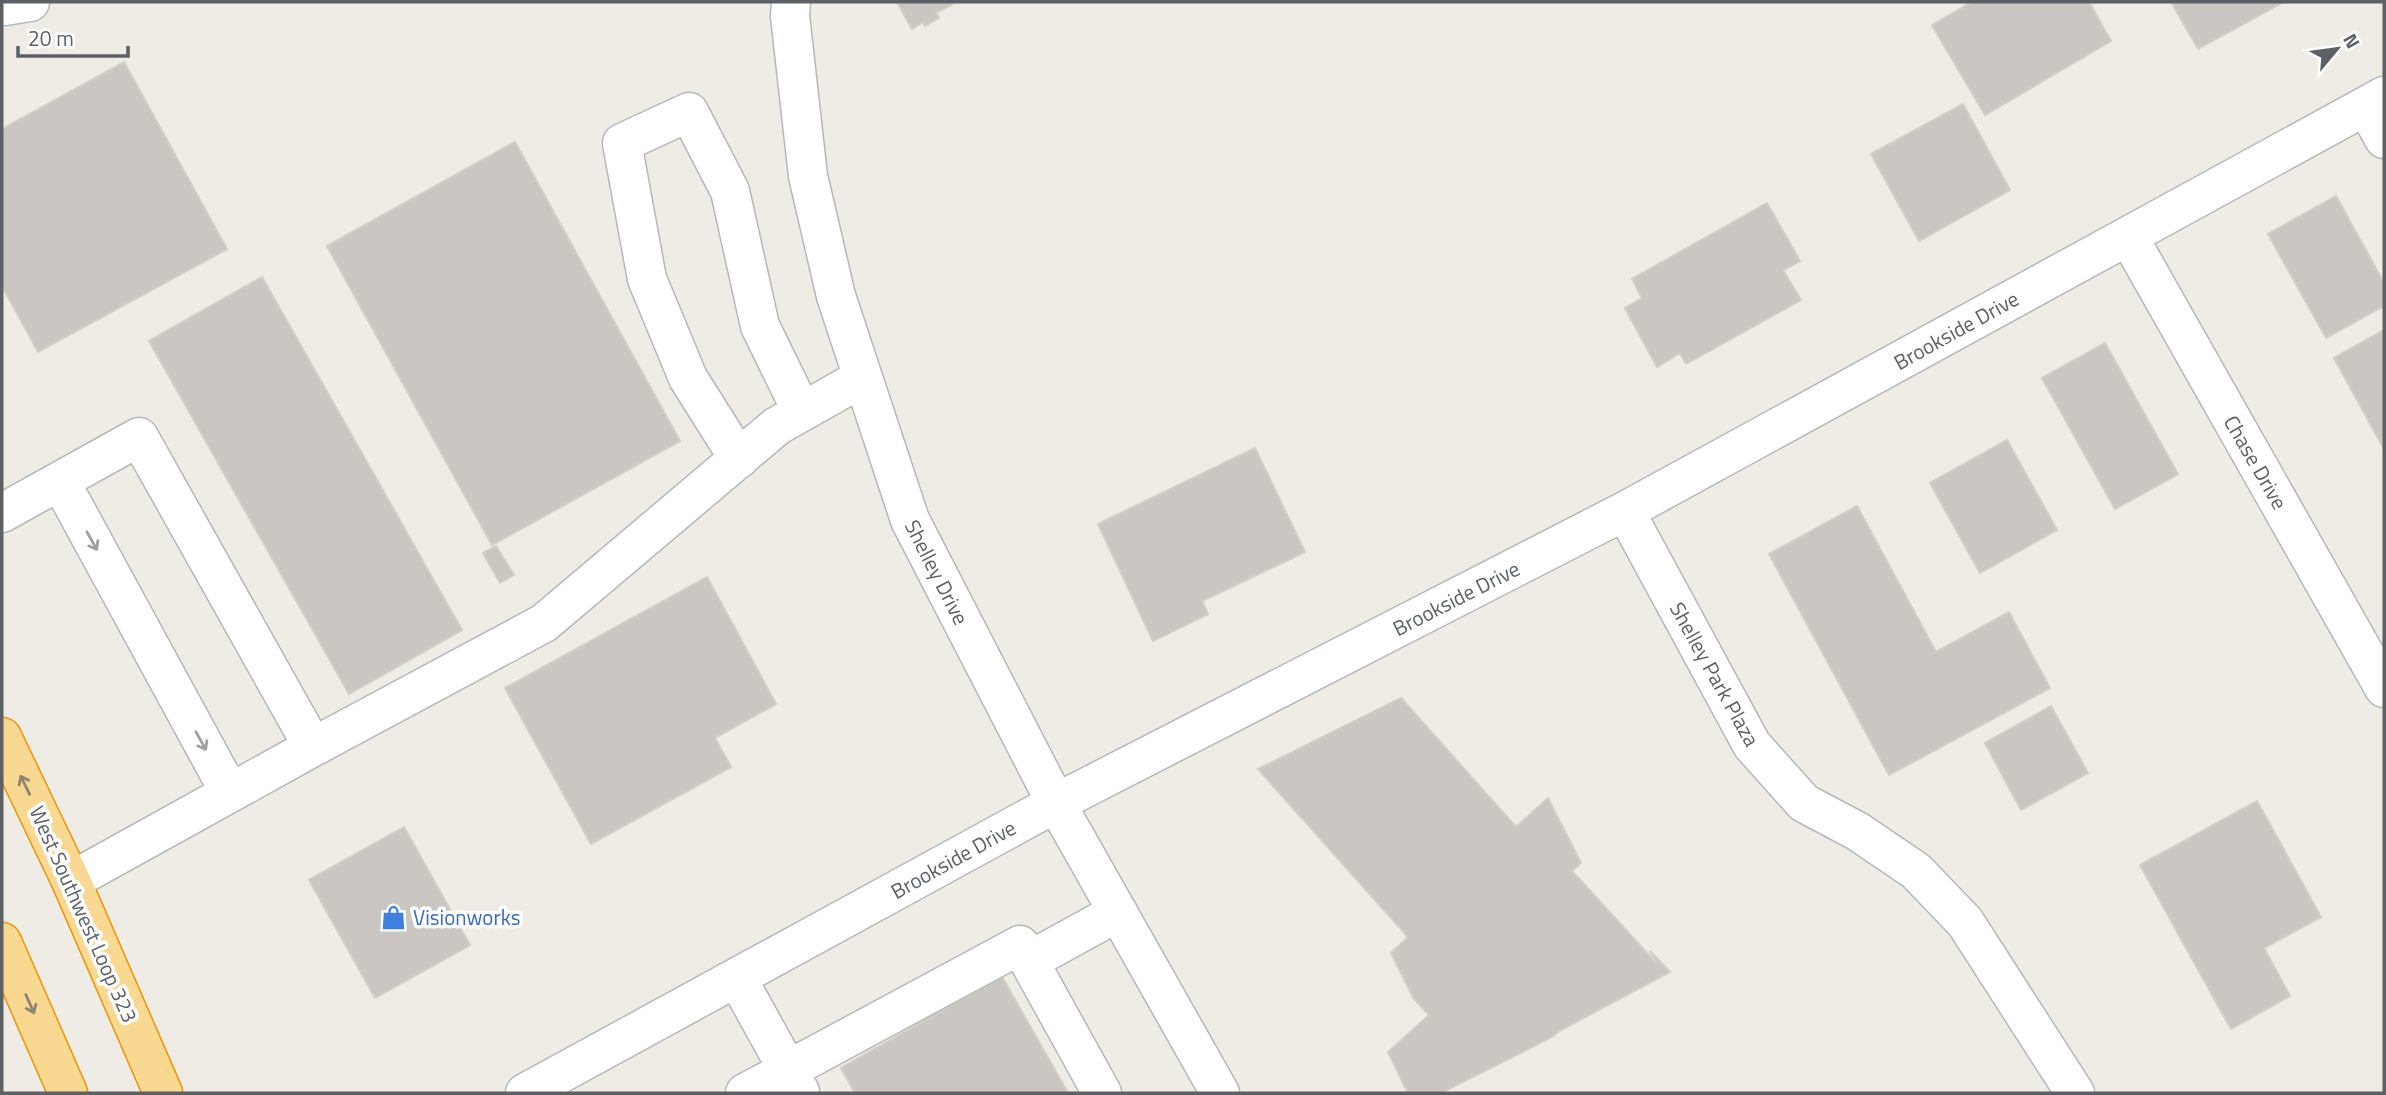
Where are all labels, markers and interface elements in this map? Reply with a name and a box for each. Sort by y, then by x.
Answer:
scale bar [18,14,128,58]
north arrow [2302,14,2372,84]
text: 20 m [28,22,74,54]
text: N [2336,28,2368,53]
street label: Brookside Drive [1888,282,2024,378]
street label: Chase Drive [2216,409,2296,515]
street label: Shelley Drive [897,514,977,630]
one-way arrow [86,530,100,551]
street label: Brookside Drive [1387,552,1525,644]
street label: Shelley Park Plaza [1662,596,1768,753]
one-way arrow [195,730,209,750]
one-way arrow [18,775,31,796]
street label: West Southwest Loop 323 [22,801,146,1027]
street label: Brookside Drive [885,811,1021,907]
place label: Visionworks [413,901,521,933]
shop icon: Visionworks [379,903,407,931]
one-way arrow [24,993,37,1015]

